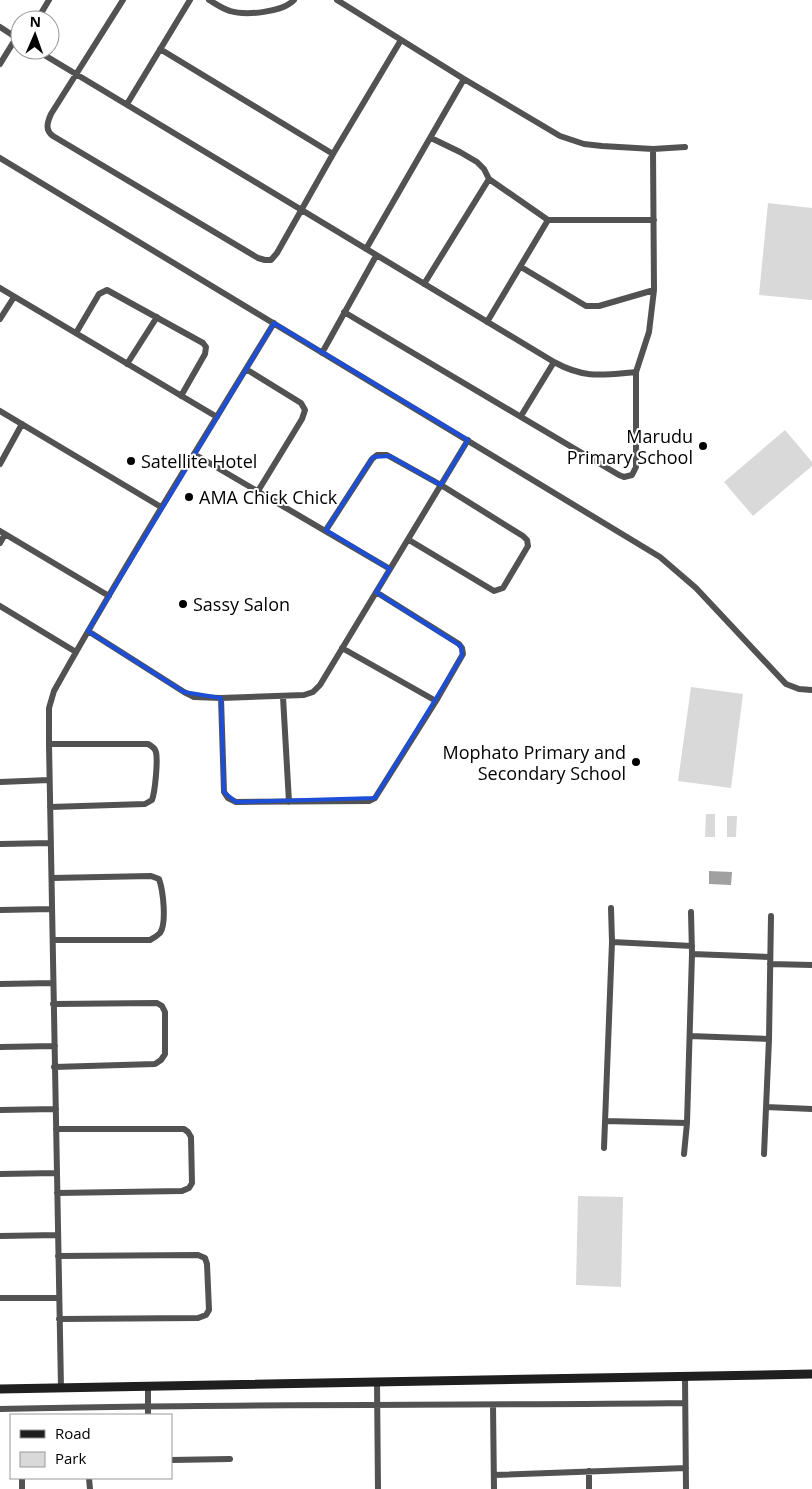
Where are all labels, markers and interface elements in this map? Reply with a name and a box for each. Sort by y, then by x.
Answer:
north arrow [10,10,60,60]
text: N [29,12,41,31]
place label: Marudu Primary School [567,424,693,469]
marker: Marudu Primary School [697,440,709,452]
place label: Satellite Hotel [141,449,257,473]
marker: Satellite Hotel [125,455,137,467]
place label: AMA Chick Chick [199,485,338,509]
marker: AMA Chick Chick [183,491,195,503]
place label: Sassy Salon [193,592,290,616]
marker: Sassy Salon [177,598,189,610]
place label: Mophato Primary and Secondary School [443,740,626,785]
marker: Mophato Primary and Secondary School [630,756,642,768]
legend [10,1414,172,1479]
text: Road [55,1423,91,1443]
text: Park [55,1448,86,1468]

